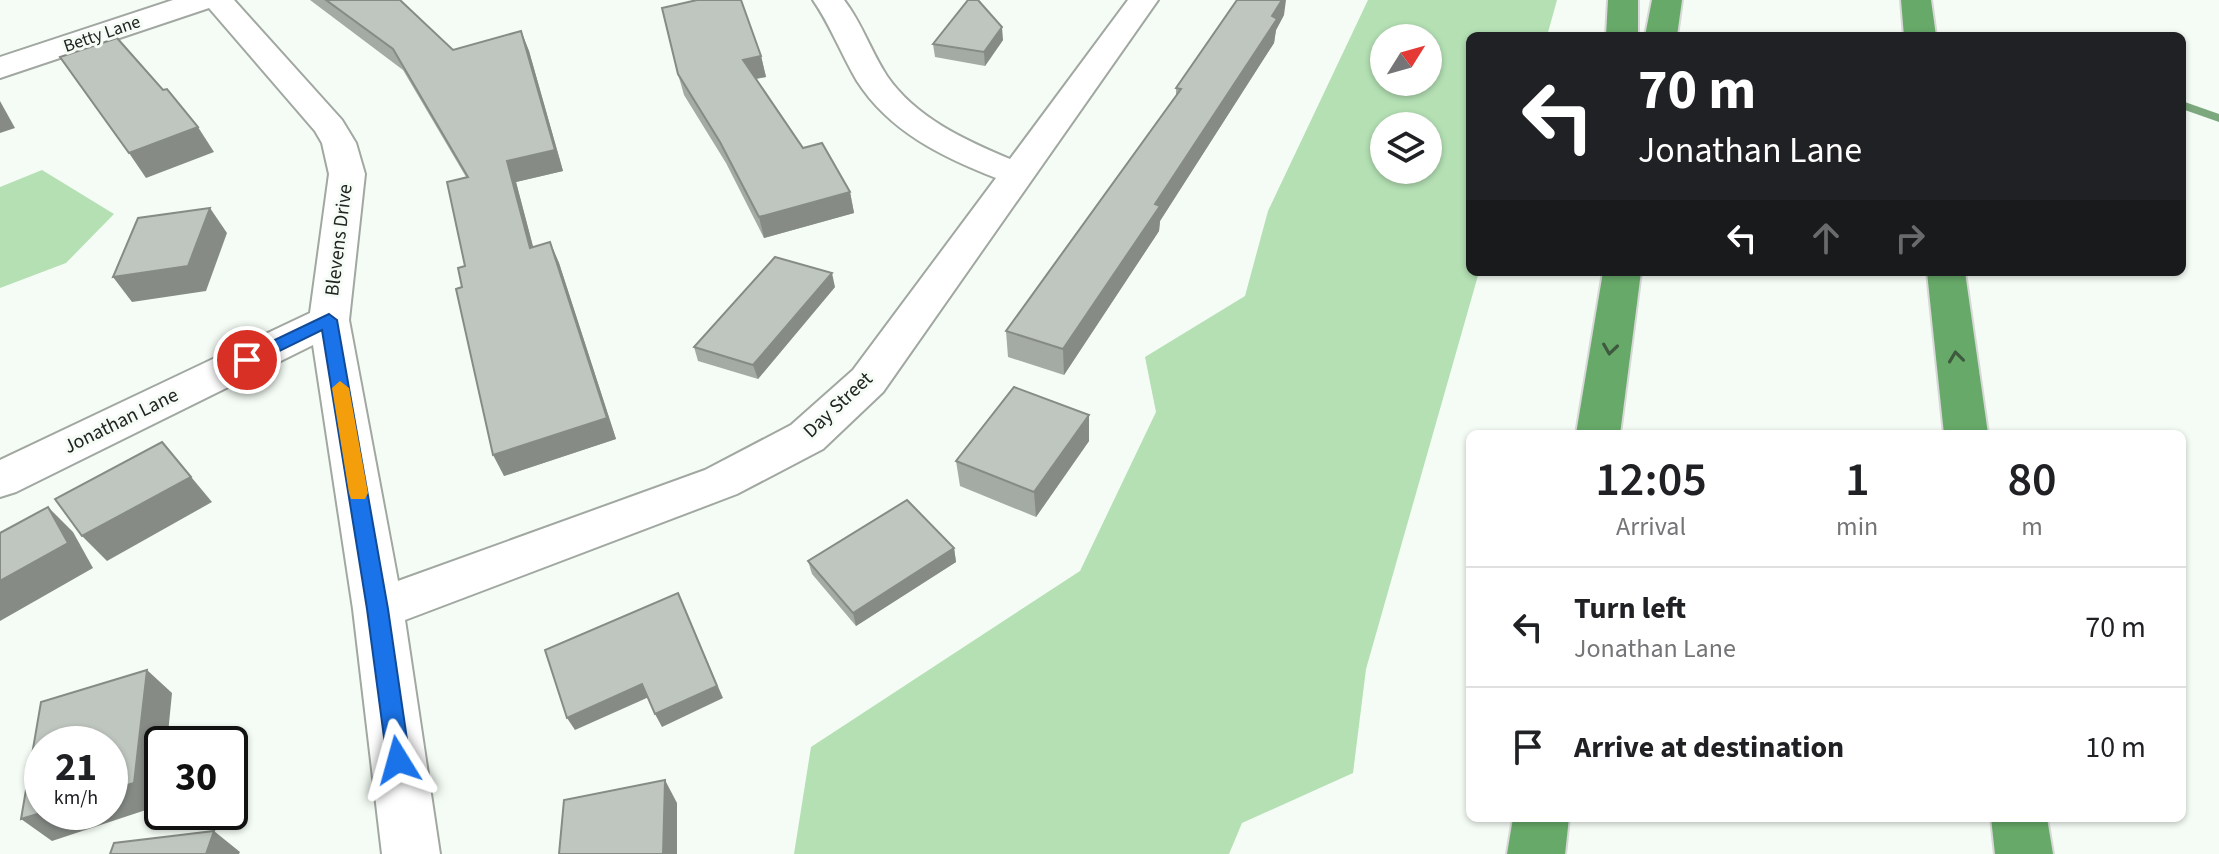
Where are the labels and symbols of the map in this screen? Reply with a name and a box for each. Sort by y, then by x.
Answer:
street label: Betty Lane [60,9,144,59]
north arrow [1370,24,1442,96]
street label: Blevens Drive [318,182,360,298]
pin [213,326,281,394]
one-way arrow [1602,342,1619,356]
one-way arrow [1948,350,1965,363]
street label: Day Street [797,365,879,445]
street label: Jonathan Lane [59,381,183,461]
position arrow [356,718,440,802]
speed limit sign: 30 [144,726,248,830]

